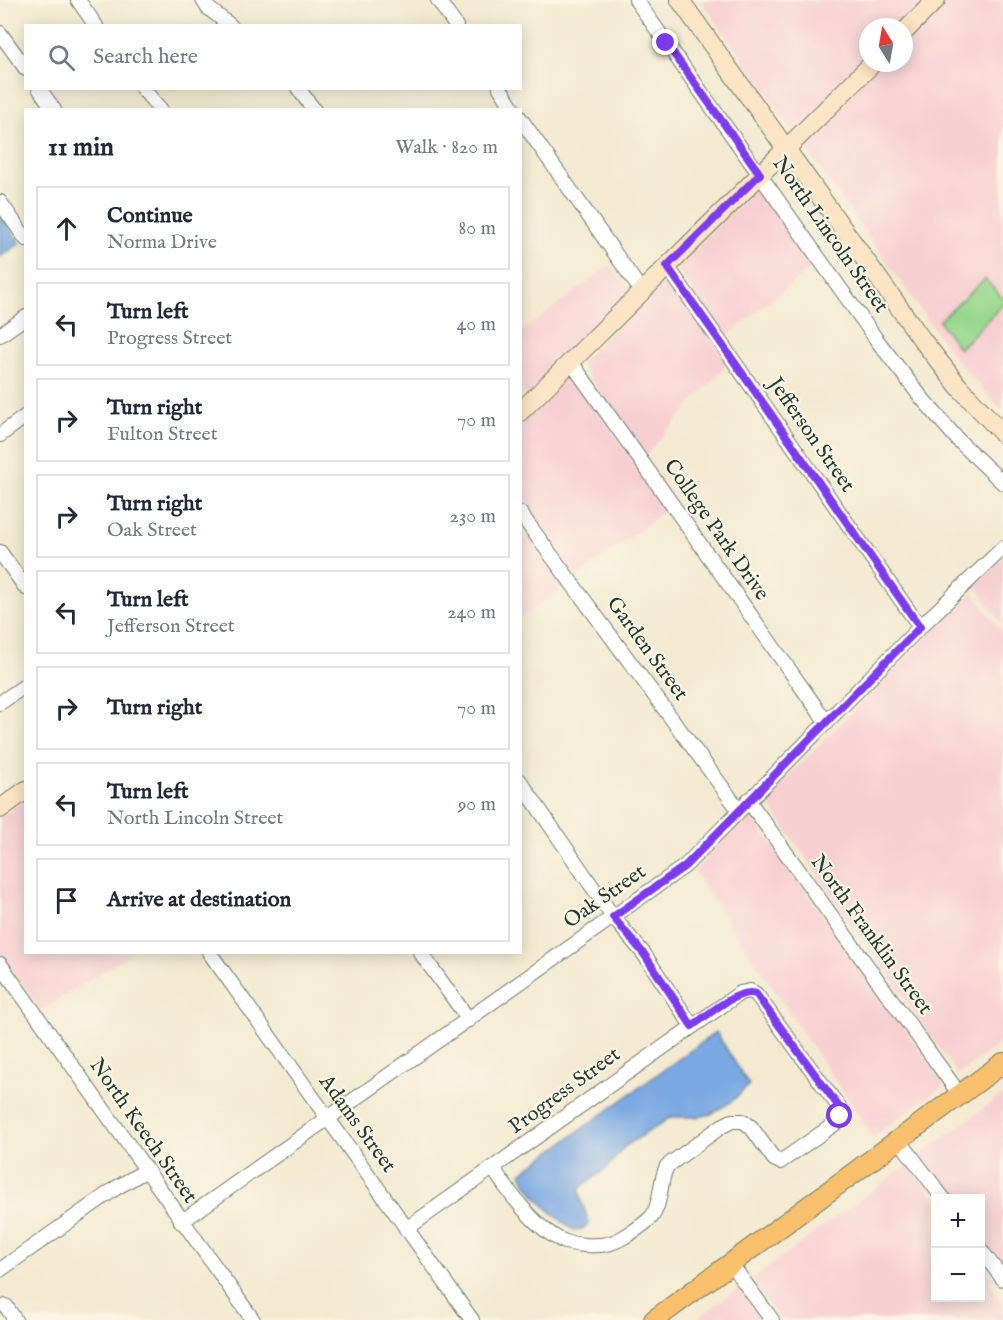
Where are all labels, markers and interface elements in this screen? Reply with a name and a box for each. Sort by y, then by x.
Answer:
north arrow [859,18,913,72]
search box [24,24,522,90]
route end [652,29,678,55]
icon: search [45,41,78,74]
text: Search here [93,43,198,71]
text: 11 min [48,131,114,164]
text: Walk · 820 m [395,135,498,160]
street label: North Lincoln Street [766,151,894,319]
text: Continue [107,202,193,230]
icon: ahead [50,212,83,245]
text: 80 m [459,216,496,241]
text: Norma Drive [107,230,217,255]
text: Turn left [107,298,189,326]
icon: left [50,308,83,341]
text: 40 m [457,312,496,337]
text: Progress Street [107,326,232,351]
street label: Jefferson Street [760,371,861,498]
text: Turn right [107,394,202,422]
icon: right [50,404,83,437]
text: 70 m [457,408,496,433]
text: Fulton Street [107,422,218,447]
street label: College Park Drive [657,454,775,606]
text: Turn right [107,490,202,518]
icon: right [50,500,83,533]
text: 230 m [450,504,496,529]
text: Oak Street [107,518,197,543]
text: Turn left [107,586,189,614]
street label: Garden Street [600,592,694,706]
icon: left [50,596,83,629]
text: 240 m [447,600,496,625]
text: Jefferson Street [107,614,235,639]
icon: right [50,692,83,725]
text: Turn right [107,694,202,722]
text: 70 m [457,696,496,721]
text: Turn left [107,778,189,806]
icon: left [50,788,83,821]
text: 90 m [458,792,496,817]
text: North Lincoln Street [107,806,283,831]
street label: North Franklin Street [804,850,938,1020]
street label: Oak Street [559,859,651,935]
icon: arrive [50,884,83,917]
text: Arrive at destination [107,886,291,914]
street label: Progress Street [504,1041,626,1141]
street label: North Keech Street [83,1053,203,1209]
street label: Adams Street [312,1069,402,1178]
route start [826,1102,852,1128]
map controls [931,1194,985,1302]
button: + [931,1194,985,1248]
button: − [931,1248,985,1302]

